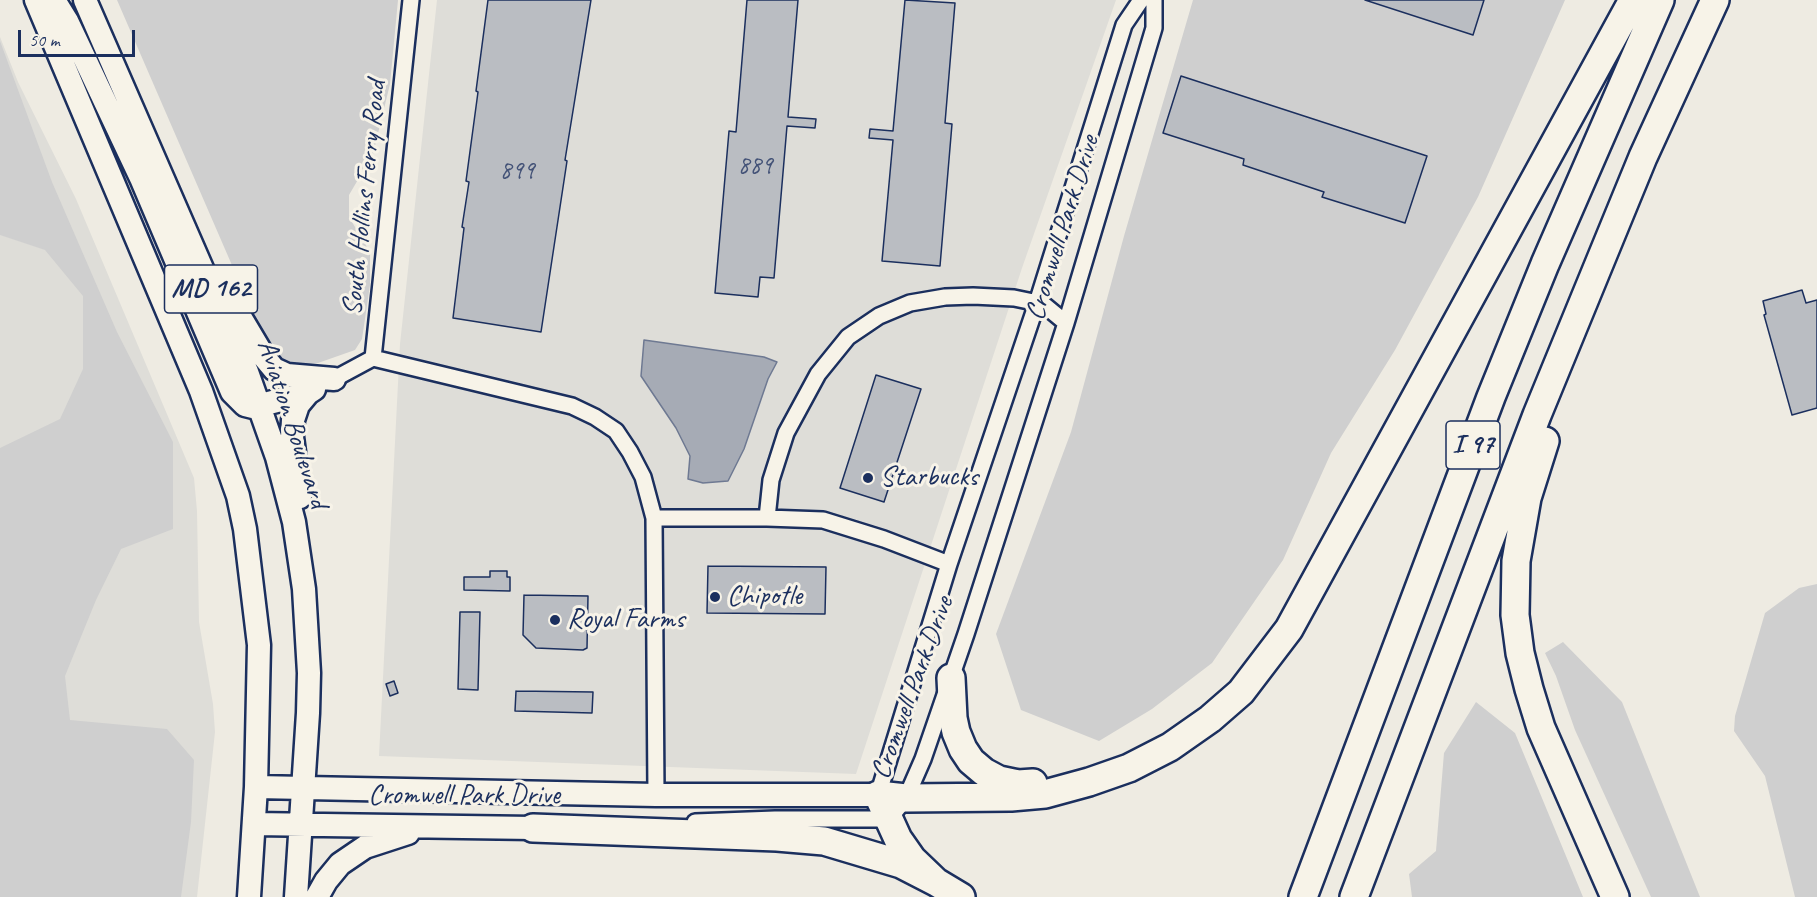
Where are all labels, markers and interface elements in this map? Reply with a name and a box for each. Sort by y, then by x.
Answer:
scale bar [21,18,138,56]
text: 50 m [29,29,60,51]
street label: South Hollins Ferry Road [336,79,394,317]
street label: Cromwell Park Drive [1019,131,1107,325]
house number: 889 [737,150,773,182]
house number: 899 [499,155,535,187]
road number: MD 162 [164,265,258,313]
street label: Aviation Boulevard [249,336,335,512]
road number: I 97 [1446,421,1500,469]
place label: Starbucks [880,461,978,495]
marker: Starbucks [861,471,875,485]
place label: Chipotle [727,580,802,614]
marker: Chipotle [708,590,722,604]
street label: Cromwell Park Drive [864,592,962,784]
place label: Royal Farms [567,603,685,637]
marker: Royal Farms [548,613,562,627]
street label: Cromwell Park Drive [368,779,560,813]

